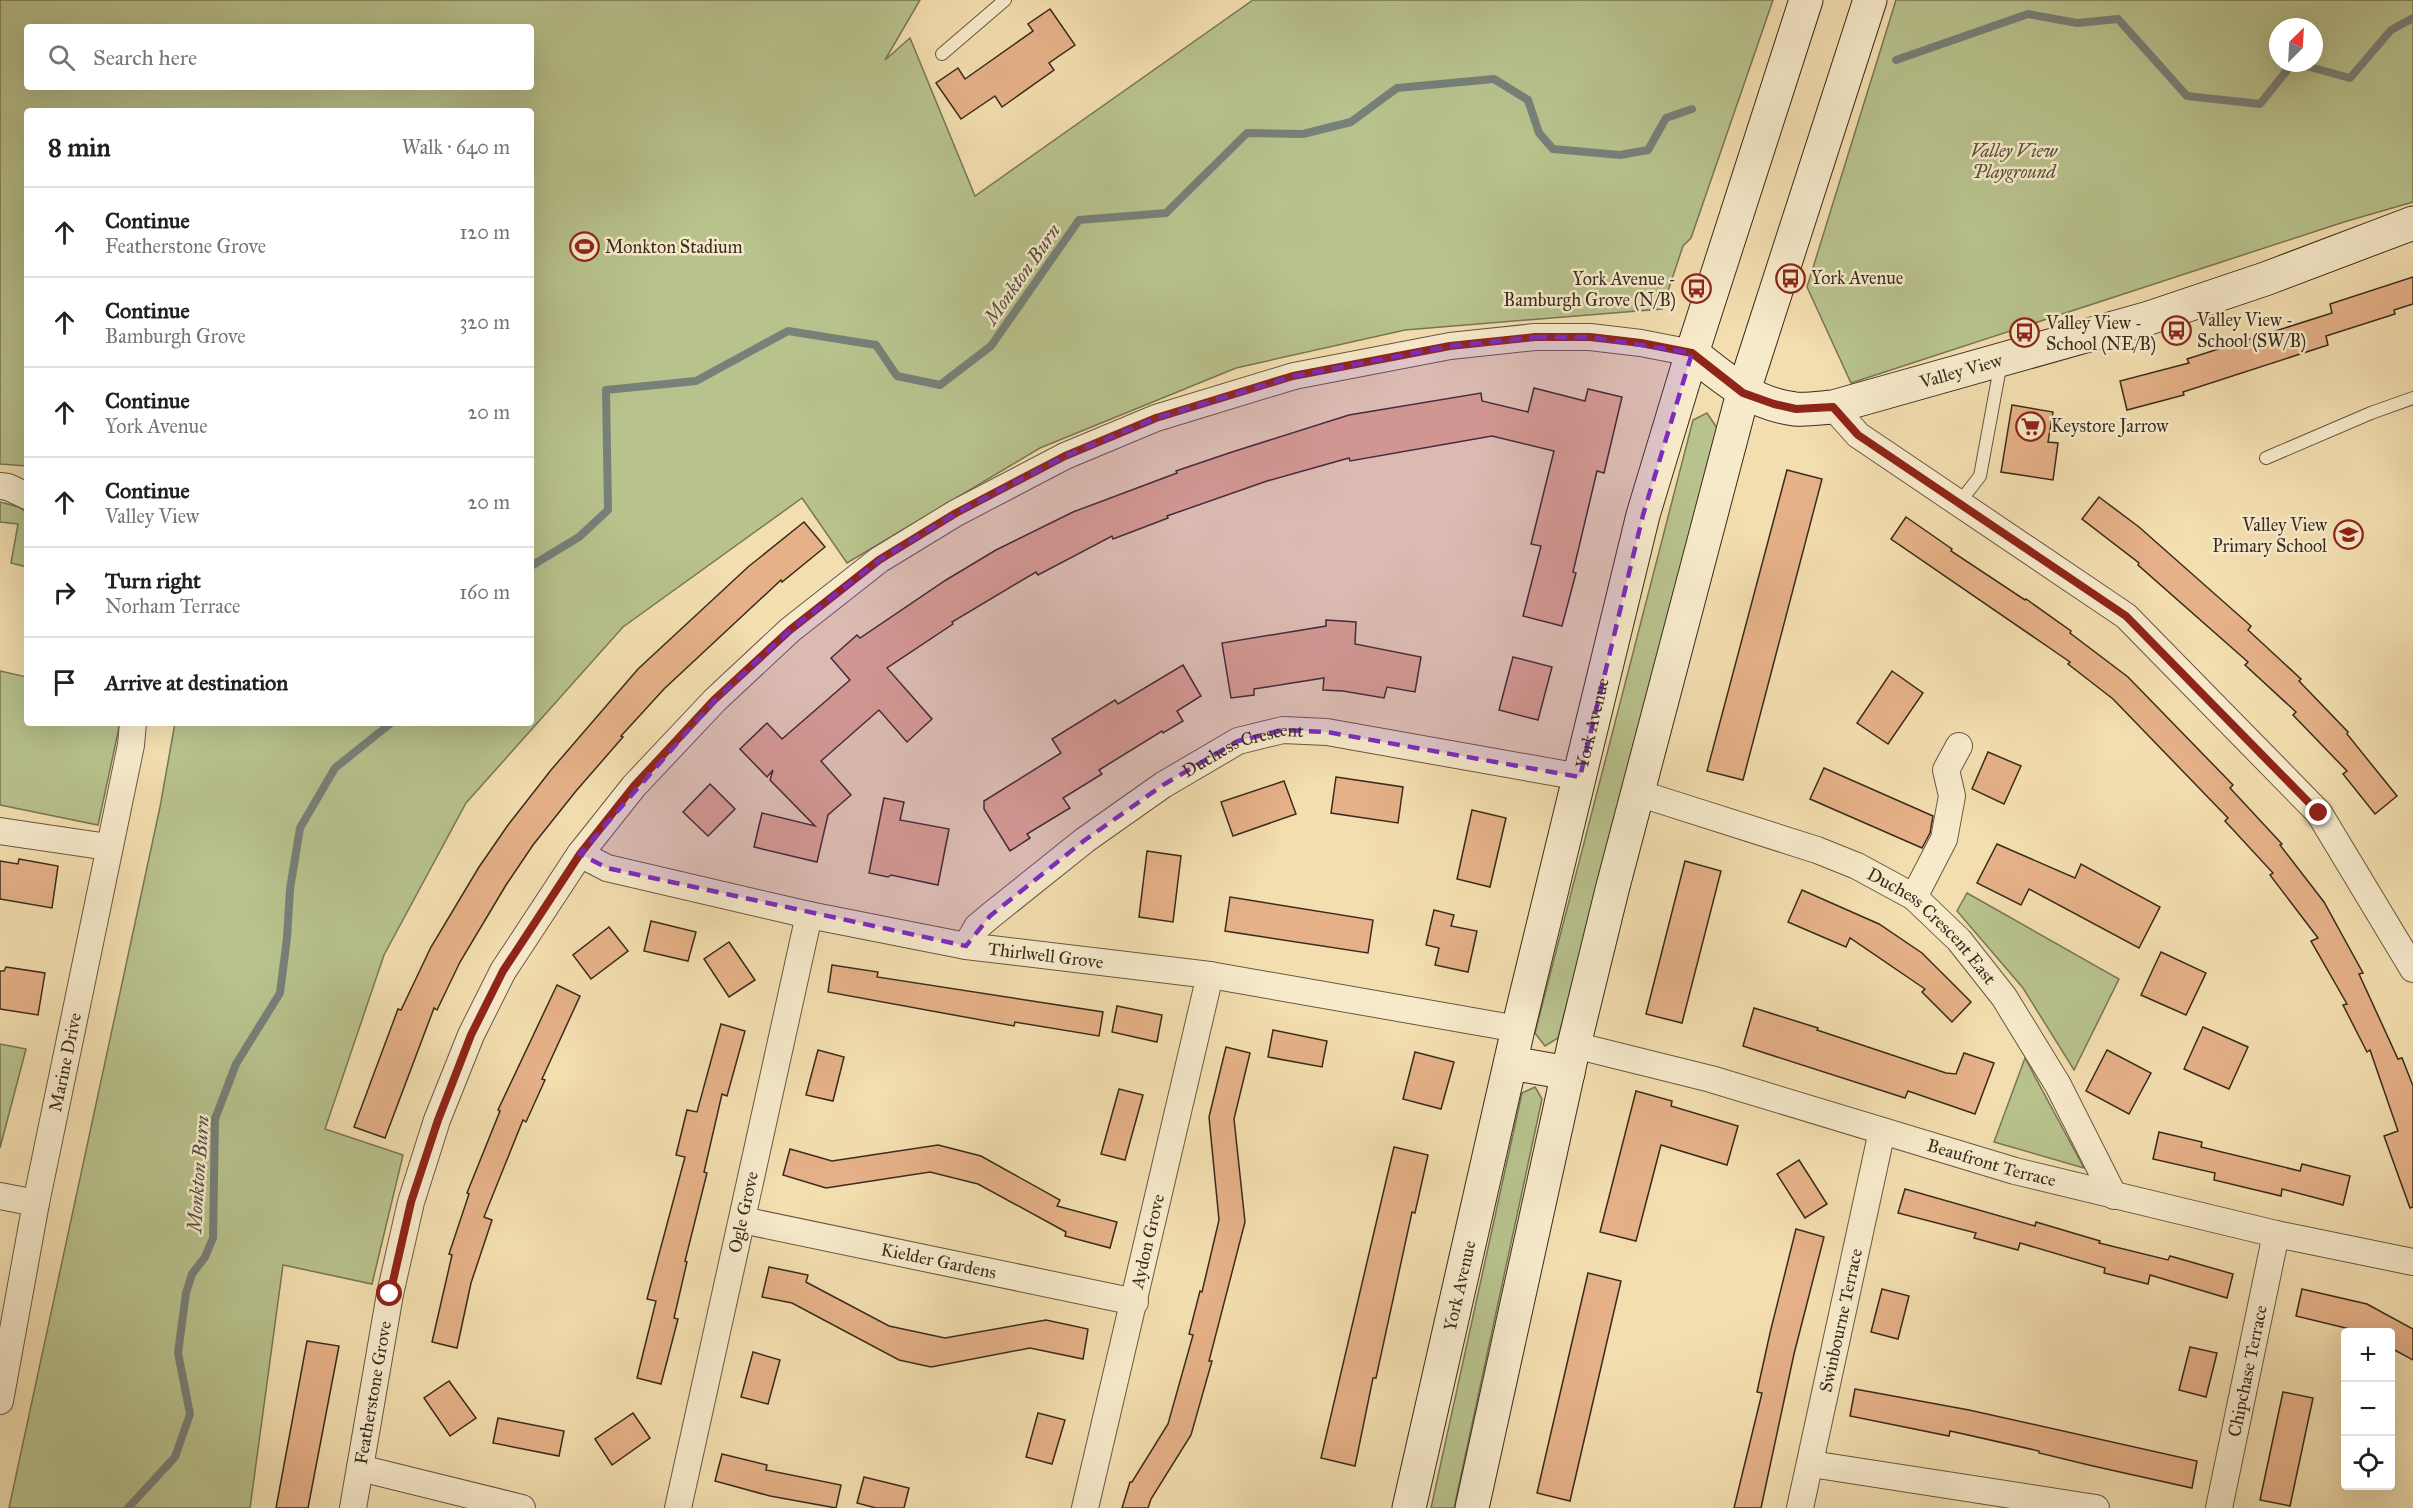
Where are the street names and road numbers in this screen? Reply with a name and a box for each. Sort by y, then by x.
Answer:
street label: Valley View [1916,349,2005,393]
street label: York Avenue [1571,676,1614,771]
street label: Duchess Crescent [1178,719,1305,782]
street label: Duchess Crescent East [1863,863,2001,989]
street label: Thirlwell Grove [987,938,1105,973]
street label: Marine Drive [44,1011,86,1114]
street label: Beaufront Terrace [1924,1134,2058,1191]
street label: Ogle Grove [724,1169,763,1255]
street label: Aydon Grove [1126,1192,1169,1292]
street label: Kielder Gardens [879,1238,999,1284]
street label: York Avenue [1439,1238,1481,1333]
street label: Swinbourne Terrace [1814,1246,1867,1394]
street label: Chipchase Terrace [2223,1303,2272,1439]
street label: Featherstone Grove [350,1319,396,1466]

